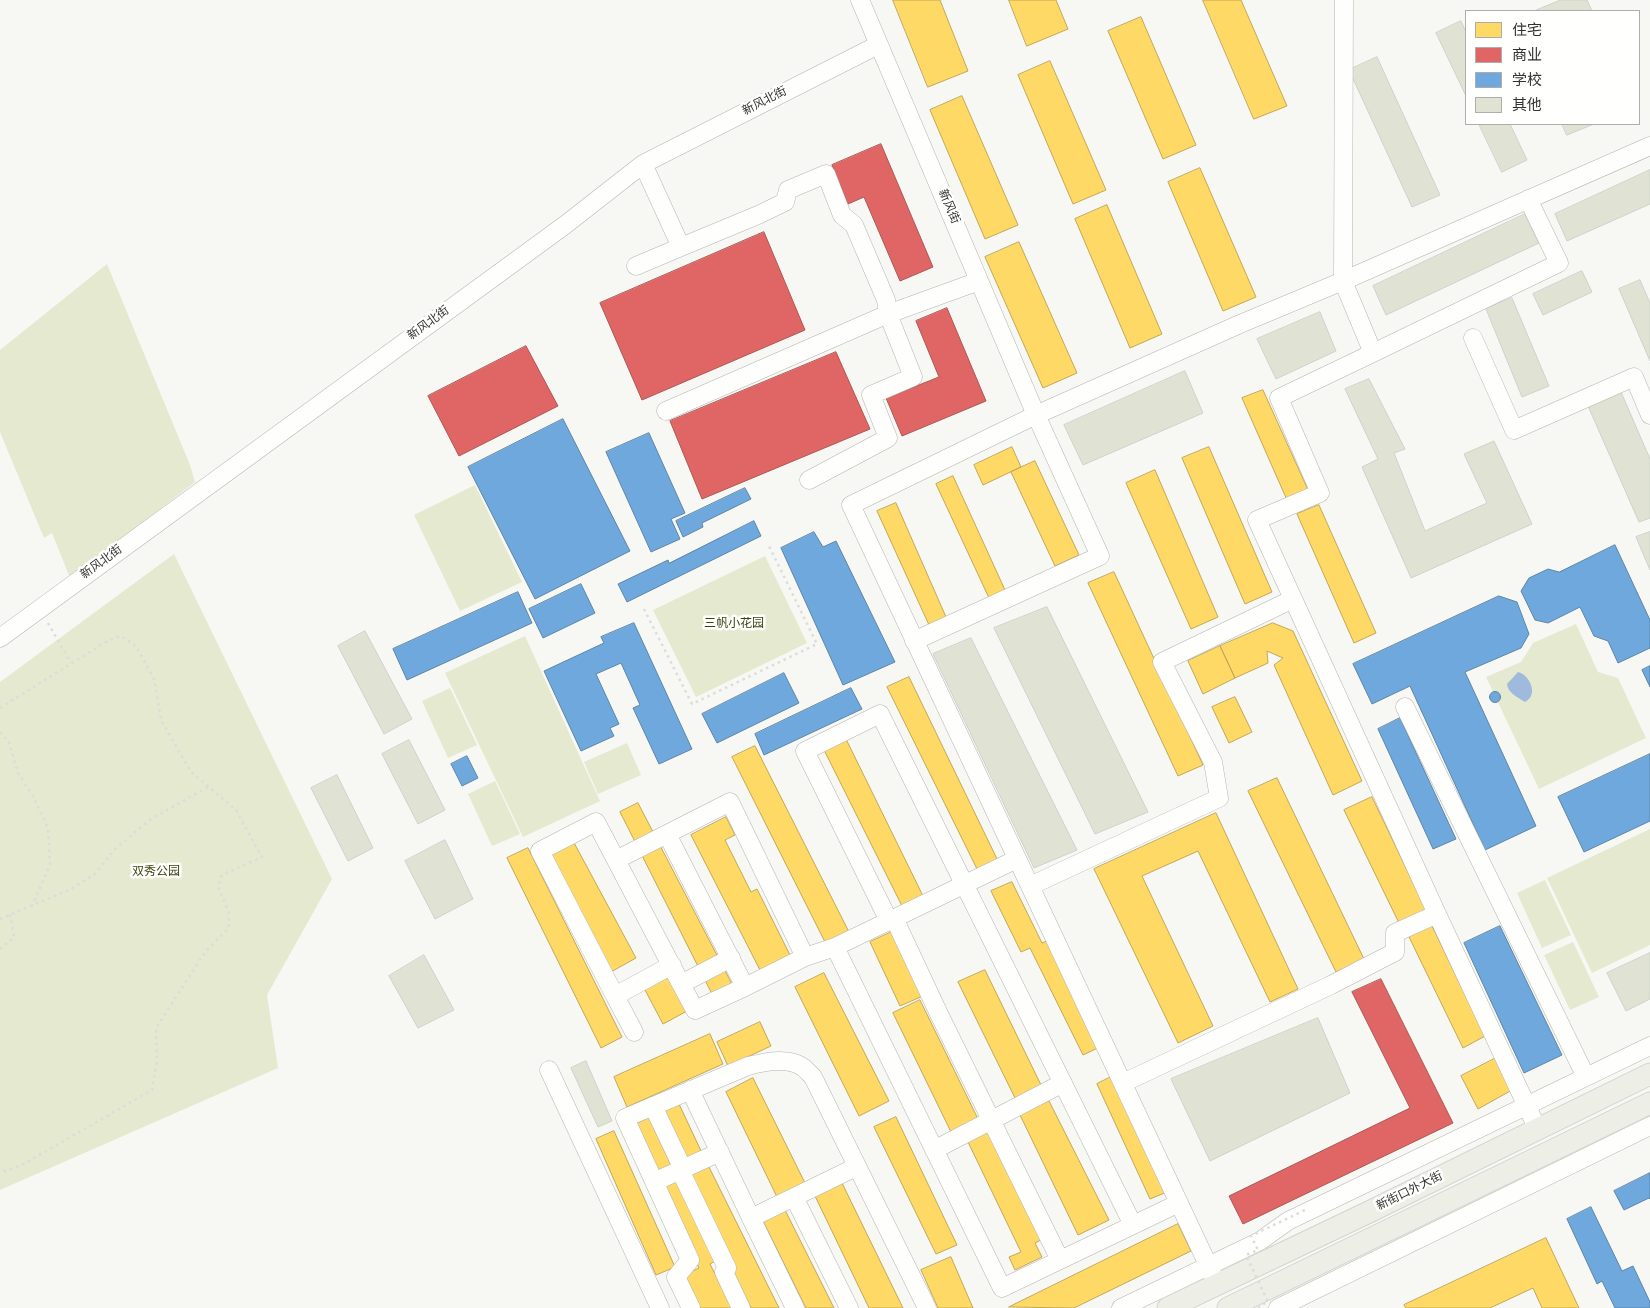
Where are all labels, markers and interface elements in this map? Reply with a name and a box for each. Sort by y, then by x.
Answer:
legend [1465,10,1640,125]
text: 住宅 [1512,22,1542,41]
text: 商业 [1512,47,1542,66]
text: 学校 [1512,72,1542,91]
street label: 新风北街 [740,85,790,119]
text: 其他 [1512,97,1542,116]
street label: 新风街 [934,188,962,226]
street label: 新风北街 [405,304,453,344]
street label: 新风北街 [78,543,126,583]
park label: 三帆小花园 [704,618,764,632]
park label: 双秀公园 [132,866,180,880]
street label: 新街口外大街 [1374,1170,1446,1214]

